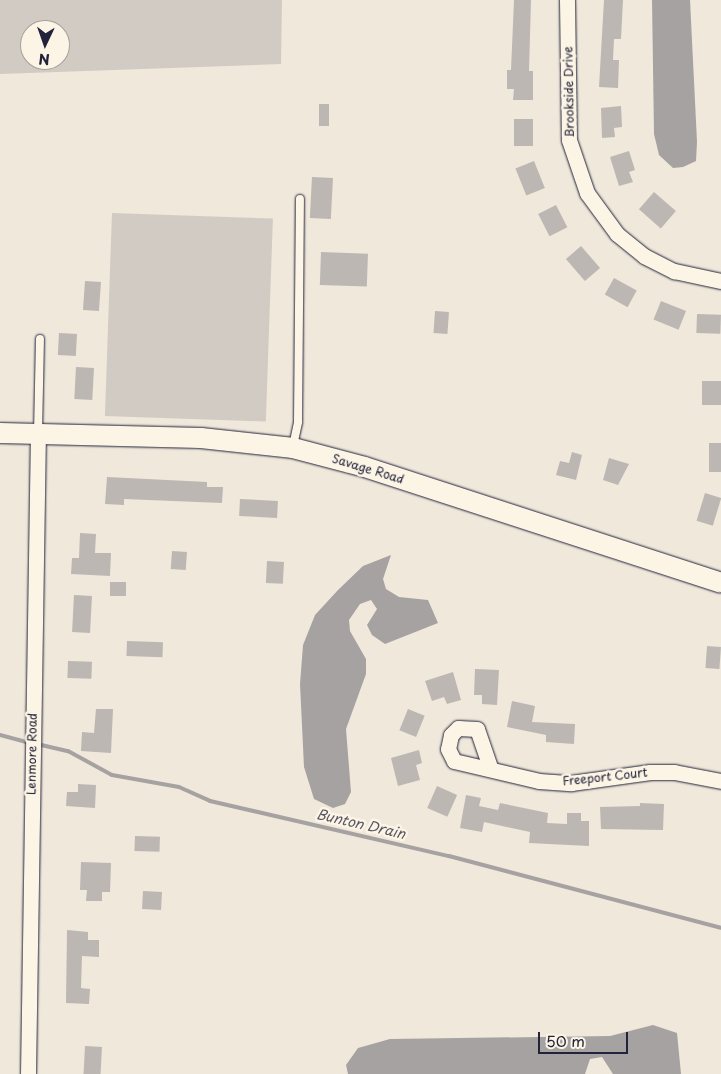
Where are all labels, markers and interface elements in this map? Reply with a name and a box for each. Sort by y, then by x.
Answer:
north arrow [20,20,70,70]
street label: Brookside Drive [561,46,577,138]
text: N [38,49,50,70]
street label: Savage Road [331,451,405,487]
street label: Lenmore Road [24,713,40,795]
street label: Freeport Court [562,765,648,789]
water label: Bunton Drain [315,806,407,842]
scale bar [541,1022,631,1054]
text: 50 m [546,1029,585,1052]

